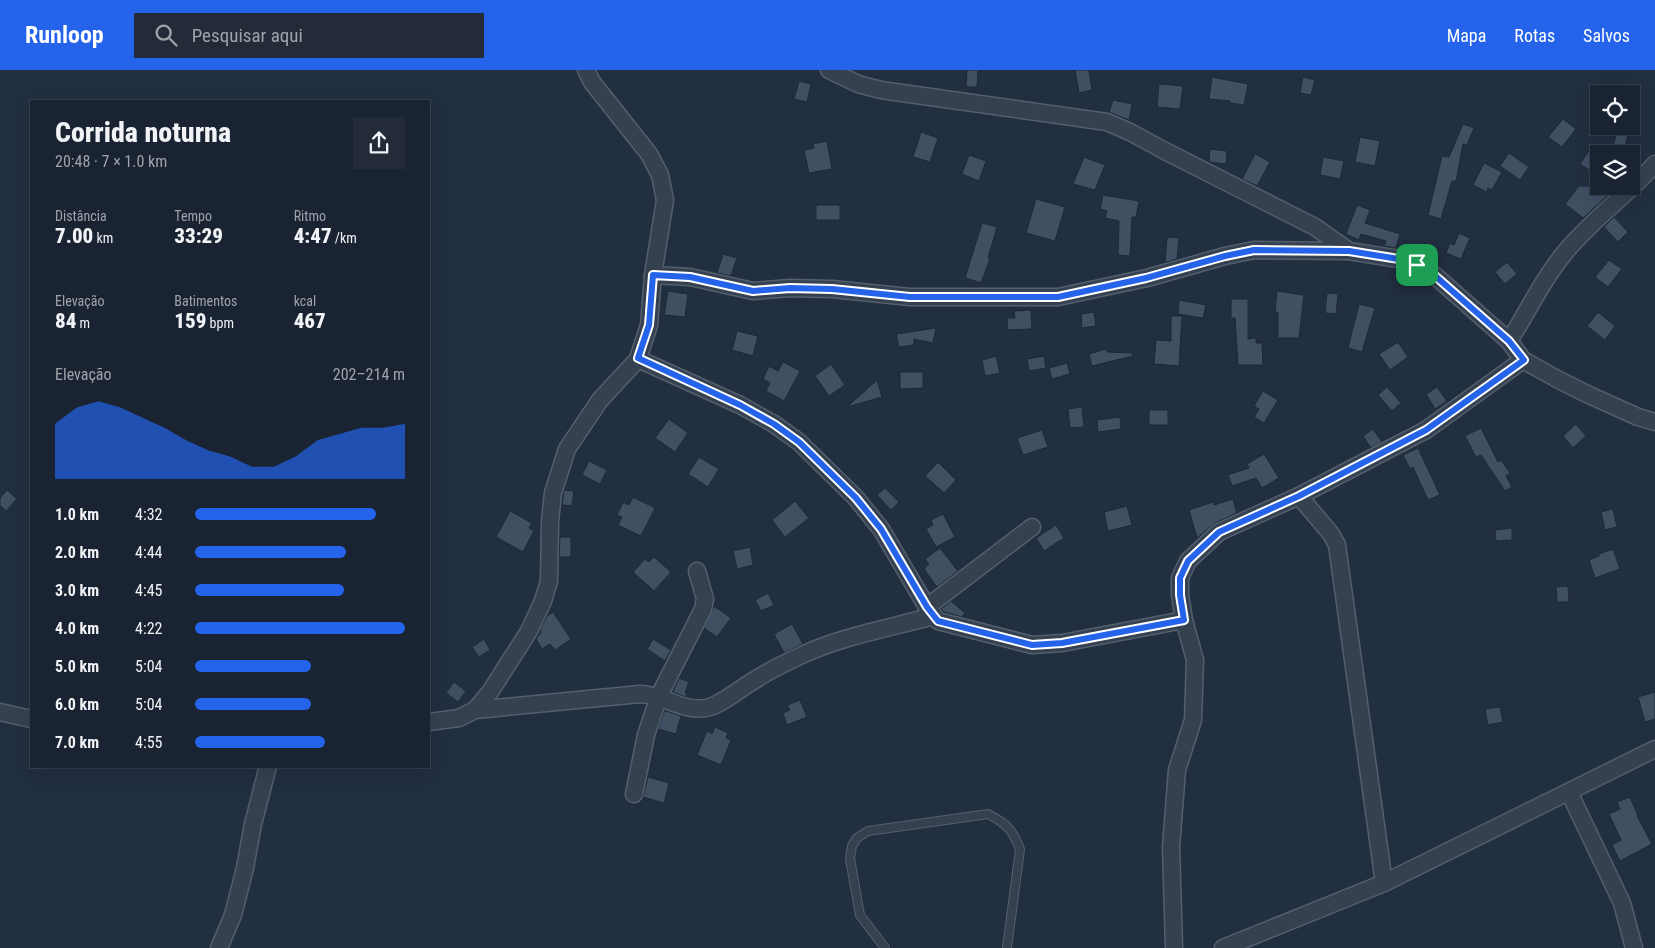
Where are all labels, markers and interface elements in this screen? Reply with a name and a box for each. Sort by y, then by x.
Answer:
search box [134,13,484,58]
text: Runloop [25,21,104,49]
icon: search [152,21,180,49]
text: Pesquisar aqui [192,24,303,47]
text: Mapa [1447,25,1486,46]
text: Rotas [1514,25,1555,46]
text: Salvos [1583,25,1630,46]
map controls [1590,85,1640,195]
button: locate [1590,85,1640,135]
text: Corrida noturna [55,116,231,149]
button: share [353,117,405,169]
button: layers [1590,145,1640,195]
text: 20:48 · 7 × 1.0 km [55,152,167,171]
text: Distância [55,208,107,224]
text: Tempo [174,208,212,224]
text: Ritmo [294,208,326,224]
text: 7.00 [55,224,93,248]
text: 33:29 [174,224,223,248]
text: 4:47 [294,224,332,248]
text: km [93,230,113,246]
text: /km [332,230,357,246]
pin [1396,244,1438,286]
icon: arrive [1403,251,1431,279]
text: Elevação [55,293,104,309]
text: Batimentos [174,293,237,309]
text: kcal [294,293,316,309]
text: 84 [55,309,76,333]
text: 159 [174,309,206,333]
text: 467 [294,309,326,333]
text: m [76,315,90,331]
text: bpm [206,315,234,331]
text: Elevação [55,365,112,384]
text: 202–214 m [333,365,405,384]
text: 1.0 km [55,505,99,524]
text: 4:32 [135,505,162,524]
text: 2.0 km [55,543,99,562]
text: 4:44 [135,543,162,562]
text: 3.0 km [55,581,99,600]
text: 4:45 [135,581,162,600]
text: 4.0 km [55,619,99,638]
text: 4:22 [135,619,162,638]
text: 5.0 km [55,657,99,676]
text: 5:04 [135,657,162,676]
text: 6.0 km [55,695,99,714]
text: 5:04 [135,695,162,714]
text: 7.0 km [55,733,99,752]
text: 4:55 [135,733,162,752]

